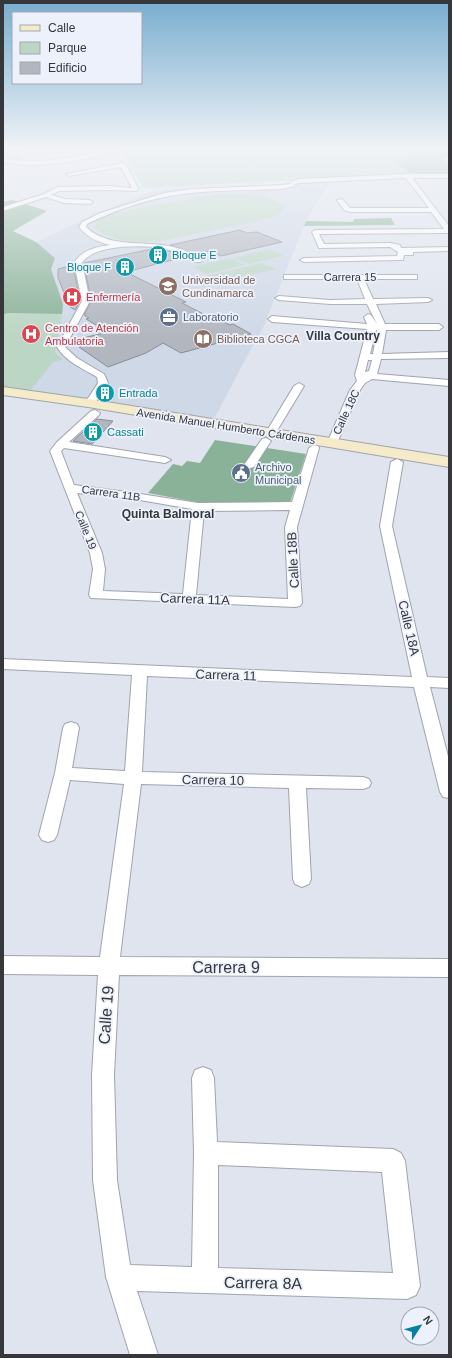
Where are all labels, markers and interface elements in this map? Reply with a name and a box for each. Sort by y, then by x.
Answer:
legend [12,12,142,84]
text: Calle [48,21,76,35]
text: Parque [48,41,87,55]
text: Edificio [48,61,87,75]
building icon: Bloque E [147,244,169,266]
place label: Bloque E [172,249,217,261]
building icon: Bloque F [114,256,136,278]
place label: Bloque F [67,261,111,273]
street label: Carrera 15 [324,271,376,283]
place label: Universidad de Cundinamarca [182,274,255,299]
school or university icon: Universidad de Cundinamarca [157,275,179,297]
hospital icon: Enfermería [61,286,83,308]
place label: Enfermería [86,291,141,303]
office icon: Laboratorio [158,306,180,328]
place label: Laboratorio [183,311,239,323]
place label: Centro de Atención Ambulatoria [45,322,139,347]
hospital icon: Centro de Atención Ambulatoria [20,323,42,345]
library icon: Biblioteca CGCA [192,328,214,350]
district label: Villa Country [306,329,380,343]
place label: Biblioteca CGCA [217,333,300,345]
building icon: Entrada [94,382,116,404]
place label: Entrada [119,387,158,399]
street label: Calle 18C [330,388,362,436]
street label: Avenida Manuel Humberto Cárdenas [136,406,317,446]
building icon: Cassati [82,421,104,443]
place label: Cassati [107,426,144,438]
place label: Archivo Municipal [255,461,301,486]
public building icon: Archivo Municipal [230,462,252,484]
street label: Carrera 11B [81,483,141,503]
district label: Quinta Balmoral [122,507,214,521]
street label: Calle 19 [73,509,99,551]
street label: Calle 18B [284,531,302,589]
street label: Carrera 11A [160,590,230,608]
street label: Calle 18A [395,599,423,657]
street label: Carrera 11 [195,666,257,684]
street label: Carrera 10 [182,772,244,788]
street label: Carrera 9 [192,959,260,976]
street label: Calle 19 [95,985,117,1045]
street label: Carrera 8A [224,1274,303,1292]
north arrow [400,1306,440,1346]
text: N [421,1313,435,1327]

